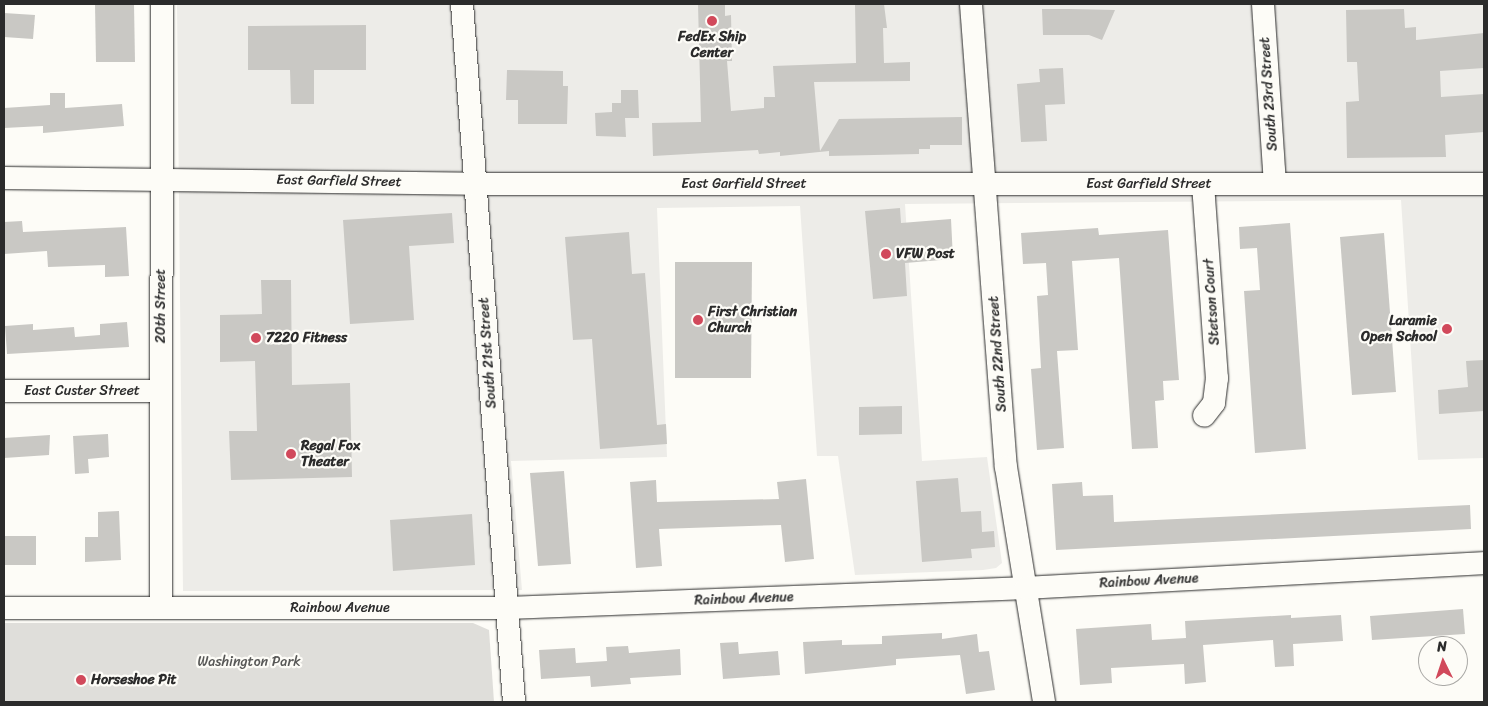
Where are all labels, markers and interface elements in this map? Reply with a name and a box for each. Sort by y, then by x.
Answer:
marker: FedEx Ship Center [706,15,718,27]
place label: FedEx Ship Center [678,29,746,62]
street label: South 23rd Street [1257,37,1281,151]
street label: East Garfield Street [276,172,402,190]
street label: East Garfield Street [681,176,807,192]
street label: East Garfield Street [1086,176,1212,192]
place label: VFW Post [896,246,955,262]
marker: VFW Post [880,248,892,260]
street label: Stetson Court [1201,258,1223,346]
street label: 20th Street [153,269,169,343]
street label: South 22nd Street [986,296,1010,412]
street label: South 21st Street [476,297,500,409]
place label: First Christian Church [708,304,797,336]
place label: Laramie Open School [1361,313,1437,346]
marker: First Christian Church [692,314,704,326]
marker: Laramie Open School [1441,323,1453,335]
place label: 7220 Fitness [266,330,347,346]
marker: 7220 Fitness [250,332,262,344]
street label: East Custer Street [23,383,141,399]
place label: Regal Fox Theater [301,438,360,471]
marker: Regal Fox Theater [285,448,297,460]
street label: Rainbow Avenue [1099,570,1199,592]
street label: Rainbow Avenue [694,589,794,609]
street label: Rainbow Avenue [290,600,390,616]
text: N [1436,634,1448,659]
north arrow [1418,636,1468,686]
park label: Washington Park [197,654,301,670]
place label: Horseshoe Pit [91,672,177,688]
marker: Horseshoe Pit [75,674,87,686]

